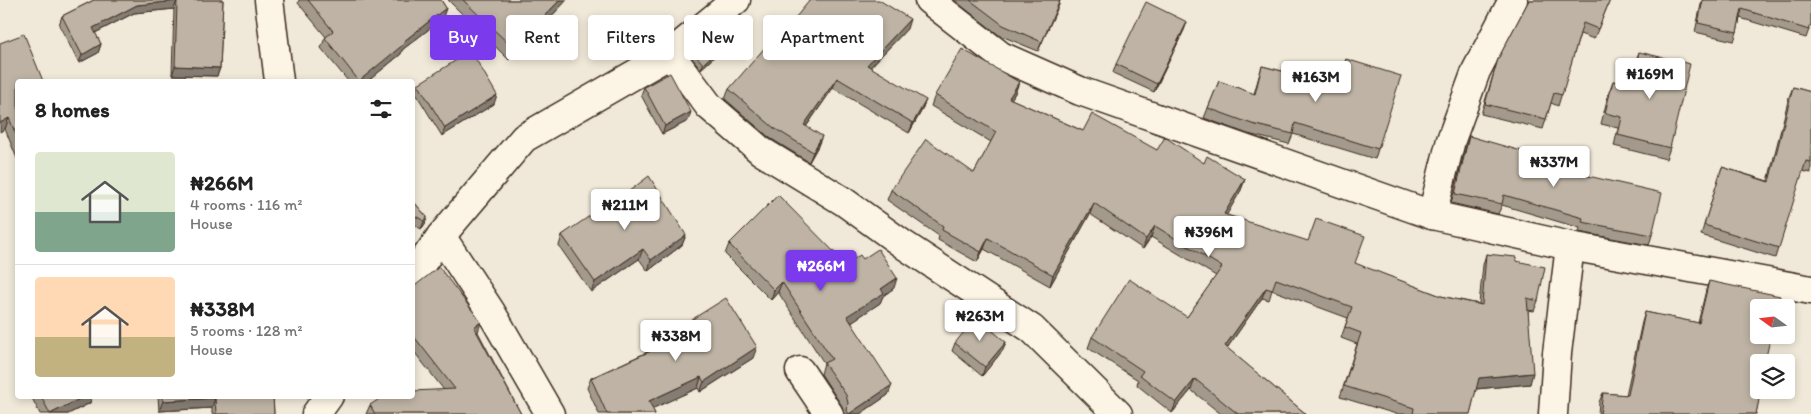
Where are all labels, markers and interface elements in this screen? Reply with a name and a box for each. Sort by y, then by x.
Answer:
chip: Buy [430,15,496,60]
chip: Rent [506,15,578,60]
chip: Filters [588,15,674,60]
chip: New [684,15,753,60]
chip: Apartment [763,15,883,60]
pin: ₦169M [1615,58,1685,100]
pin: ₦163M [1281,61,1351,103]
text: ₦169M [1626,64,1674,83]
text: ₦163M [1292,67,1340,86]
icon: filters [367,95,395,123]
text: 8 homes [35,97,110,122]
pin: ₦337M [1519,146,1589,188]
text: ₦337M [1530,152,1578,171]
text: ₦266M [190,170,254,195]
icon: home [75,172,135,232]
pin: ₦211M [590,188,660,231]
text: 4 rooms · 116 m² [190,195,302,214]
text: ₦211M [602,195,648,214]
text: House [190,214,233,233]
pin: ₦396M [1174,216,1244,258]
text: ₦396M [1185,222,1233,241]
pin: ₦266M [786,250,856,292]
text: ₦266M [797,256,845,275]
text: ₦338M [190,296,255,321]
icon: home [75,297,135,357]
north arrow [1750,299,1795,344]
map controls [1750,299,1795,399]
pin: ₦263M [945,300,1015,342]
text: ₦263M [956,306,1004,325]
pin: ₦338M [641,320,711,362]
text: 5 rooms · 128 m² [190,321,302,340]
text: ₦338M [651,326,701,345]
text: House [190,340,233,359]
button: layers [1750,354,1795,399]

